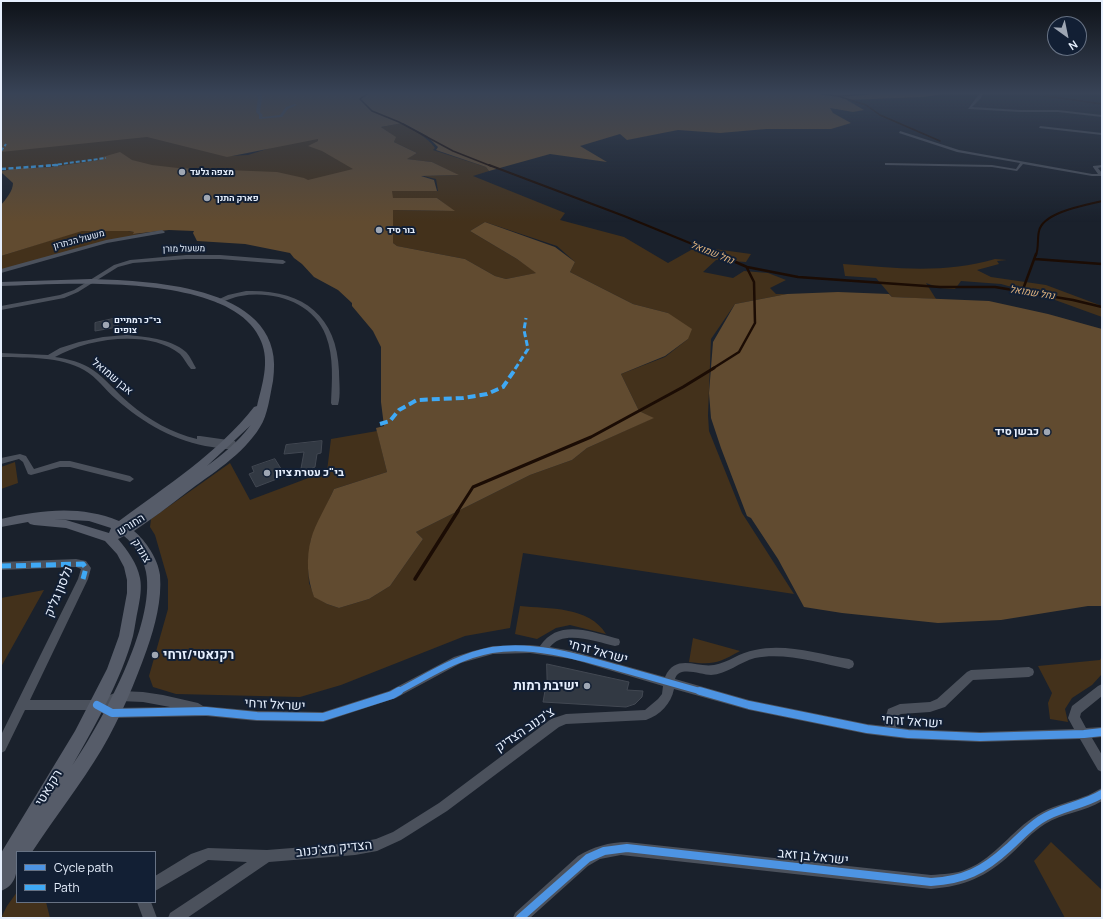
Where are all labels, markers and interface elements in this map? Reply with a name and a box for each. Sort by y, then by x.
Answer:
north arrow [1047,16,1087,56]
text: N [1066,37,1081,54]
marker: מצפה גלעד [177,167,187,177]
place label: מצפה גלעד [190,167,234,177]
marker: פארק התנך [202,193,212,203]
place label: פארק התנך [215,193,259,203]
marker: בור סיד [374,225,384,235]
place label: בור סיד [387,225,415,235]
street label: משעול הכתרון [52,228,106,252]
water label: נחל שמואל [689,239,735,267]
street label: משעול מורן [163,243,205,255]
water label: נחל שמואל [1009,284,1055,302]
place label: בי"כ רמתיים צופים [114,315,161,336]
marker: בי"כ רמתיים צופים [101,320,111,330]
street label: אבן שמואל [89,356,135,398]
place label: כבשן סיד [995,425,1039,439]
marker: כבשן סיד [1042,427,1052,437]
place label: בי"כ עטרת ציון [275,466,344,480]
marker: בי"כ עטרת ציון [262,468,272,478]
street label: החורש [115,511,147,539]
street label: צונדק [129,537,153,565]
street label: נלסון גליק [41,564,77,620]
street label: ישראל זרחי [567,637,629,667]
place label: רקנאטי/זרחי [163,647,234,663]
marker: רקנאטי/זרחי [150,650,160,660]
place label: ישיבת רמות [513,678,579,694]
marker: ישיבת רמות [582,681,592,691]
street label: ישראל זרחי [244,696,306,714]
street label: צ'כנוב הצדיק [492,704,558,756]
street label: ישראל זרחי [881,712,943,732]
street label: רקנאטי [32,767,66,809]
street label: הצדיק מצ'כנוב [295,837,373,861]
street label: ישראל בן זאב [777,846,849,868]
legend [16,851,156,903]
text: Cycle path [54,859,113,876]
text: Path [54,879,80,896]

